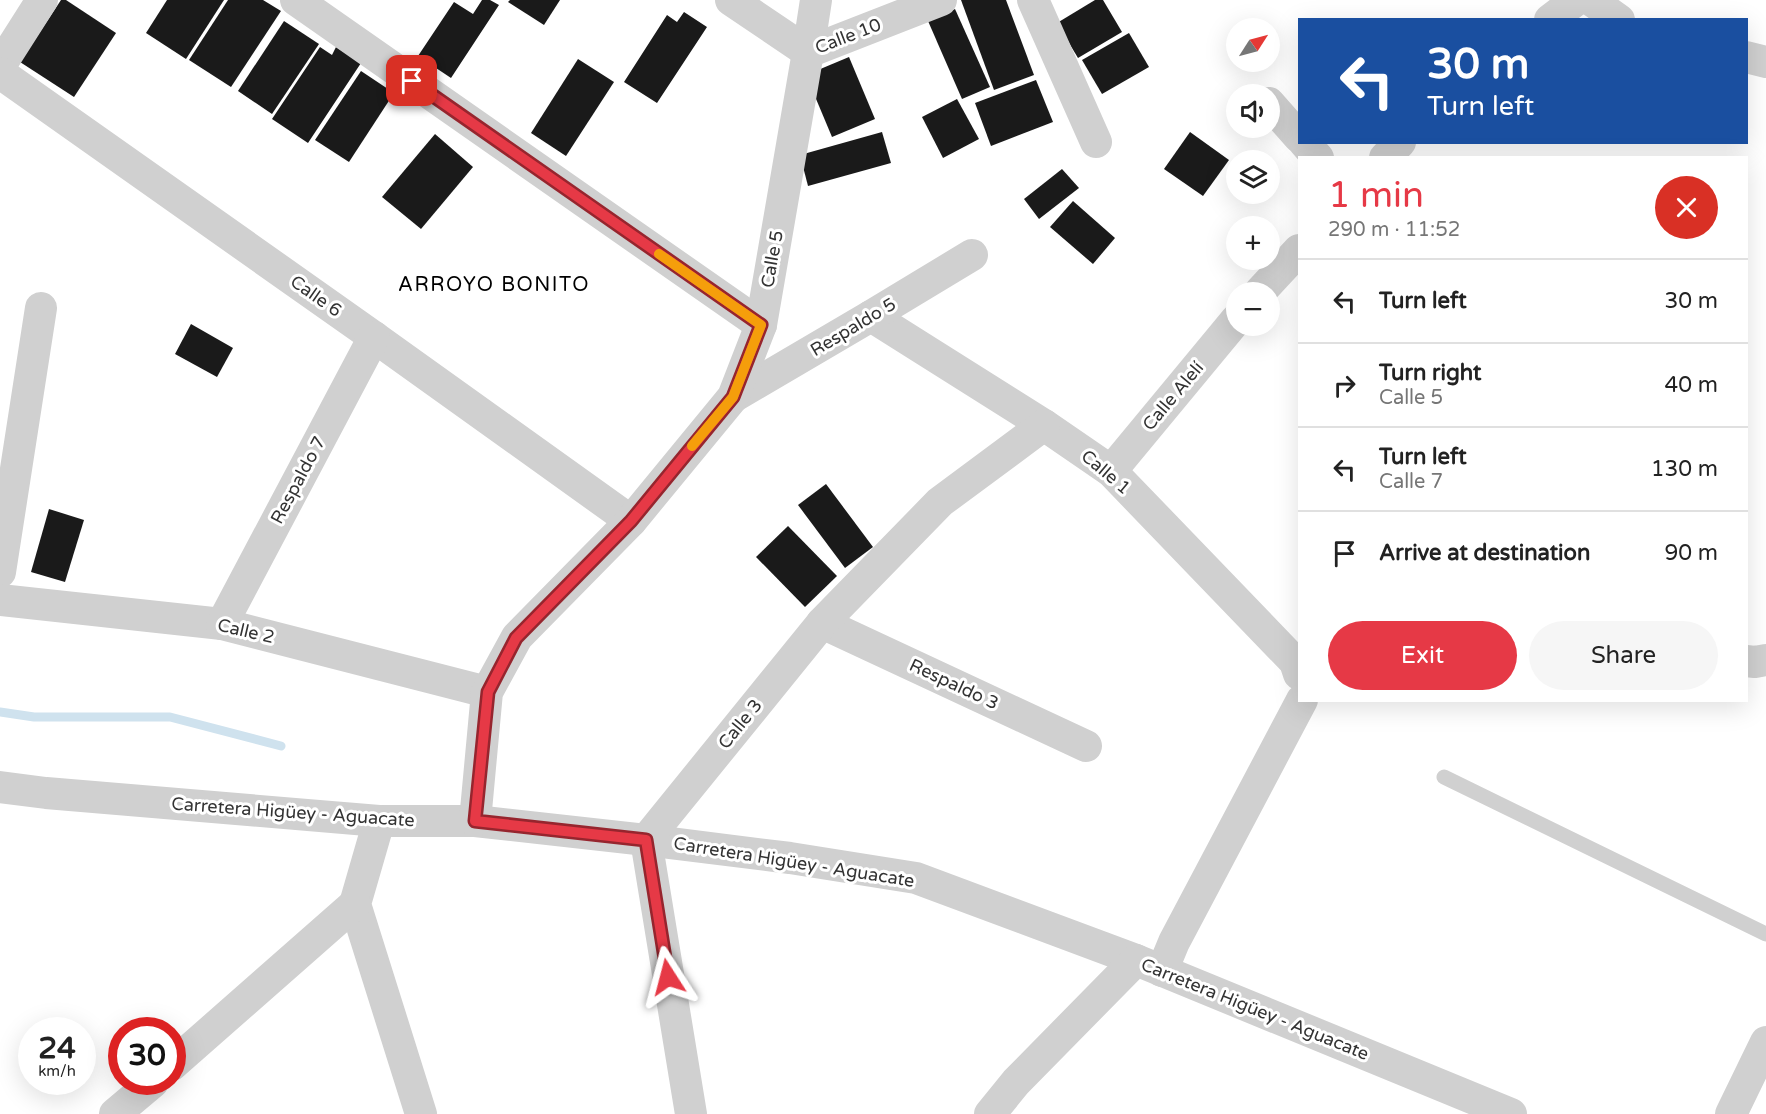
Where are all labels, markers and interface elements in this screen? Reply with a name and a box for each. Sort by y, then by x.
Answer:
street label: Calle 10 [812,13,884,59]
north arrow [1226,18,1280,72]
map controls [1226,18,1280,336]
text: 30 m [1427,39,1529,90]
icon: left [1328,42,1406,120]
pin [386,55,437,106]
icon: arrive [395,64,428,97]
button: sound [1226,84,1280,138]
text: Turn left [1427,90,1534,123]
button: layers [1226,150,1280,204]
text: 1 min [1328,174,1424,217]
button: close [1655,176,1718,239]
button: + [1226,216,1280,270]
text: 290 m · 11:52 [1328,218,1460,242]
street label: Calle 5 [756,229,788,289]
street label: Calle 6 [286,270,346,322]
district label: ARROYO BONITO [398,273,590,297]
button: − [1226,282,1280,336]
icon: left [1328,285,1361,318]
text: Turn left [1379,288,1467,314]
text: 30 m [1664,288,1718,314]
street label: Respaldo 5 [806,293,900,361]
street label: Calle Alelí [1138,357,1209,435]
text: Turn right [1379,360,1481,386]
icon: right [1328,369,1361,402]
text: 40 m [1664,372,1718,398]
text: Calle 5 [1379,386,1443,410]
street label: Respaldo 7 [266,433,330,527]
text: Turn left [1379,444,1467,470]
street label: Calle 1 [1077,445,1135,499]
icon: left [1328,453,1361,486]
text: 130 m [1651,456,1718,482]
text: Calle 7 [1379,470,1443,494]
icon: arrive [1328,537,1361,570]
text: Arrive at destination [1379,540,1590,566]
text: 90 m [1664,540,1718,566]
street label: Calle 2 [215,614,277,648]
button: Exit [1328,621,1517,690]
button: Share [1529,621,1718,690]
street label: Respaldo 3 [906,654,1002,714]
street label: Calle 3 [713,695,767,753]
street label: Carretera Higüey - Aguacate [171,793,415,831]
street label: Carretera Higüey - Aguacate [672,832,916,892]
position arrow [636,945,700,1009]
street label: Carretera Higüey - Aguacate [1138,953,1372,1065]
speed limit sign: 30 [108,1017,186,1095]
text: 24 [38,1030,76,1067]
text: km/h [38,1062,76,1080]

